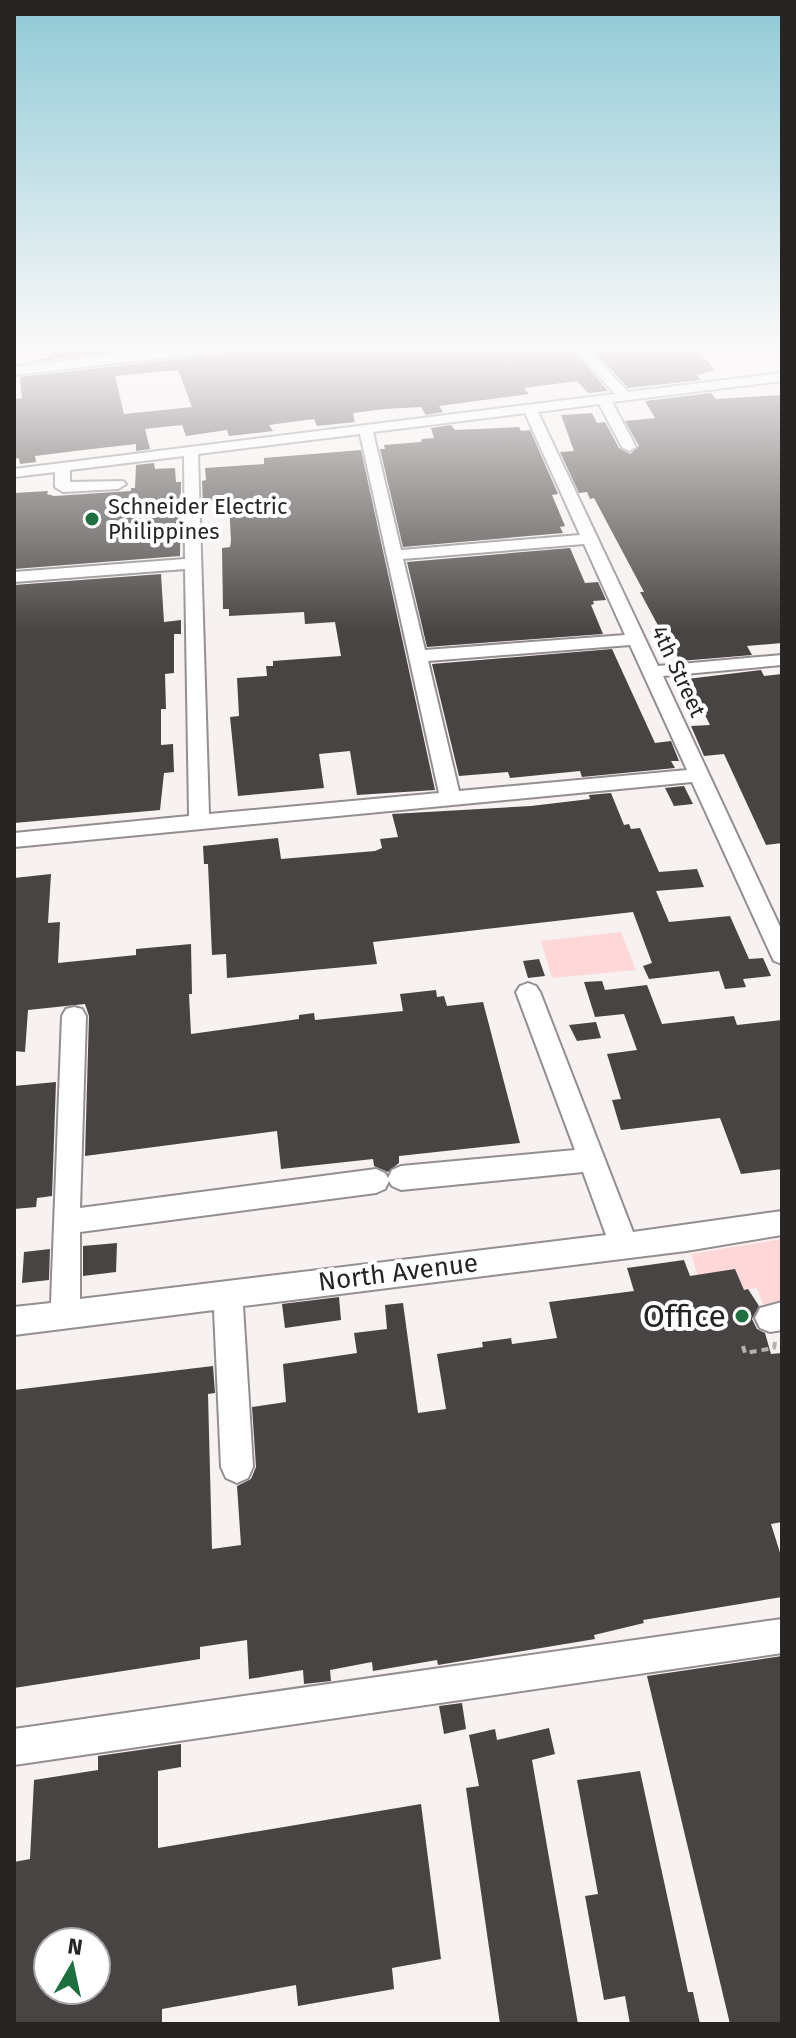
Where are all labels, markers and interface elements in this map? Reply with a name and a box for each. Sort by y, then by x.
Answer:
place label: Schneider Electric Philippines [108,493,288,545]
marker: Schneider Electric Philippines [83,510,101,528]
street label: 4th Street [646,621,712,721]
street label: North Avenue [316,1247,480,1298]
place label: Office [643,1297,726,1335]
marker: Office [733,1307,751,1325]
north arrow [32,1926,112,2006]
text: N [66,1932,84,1961]

